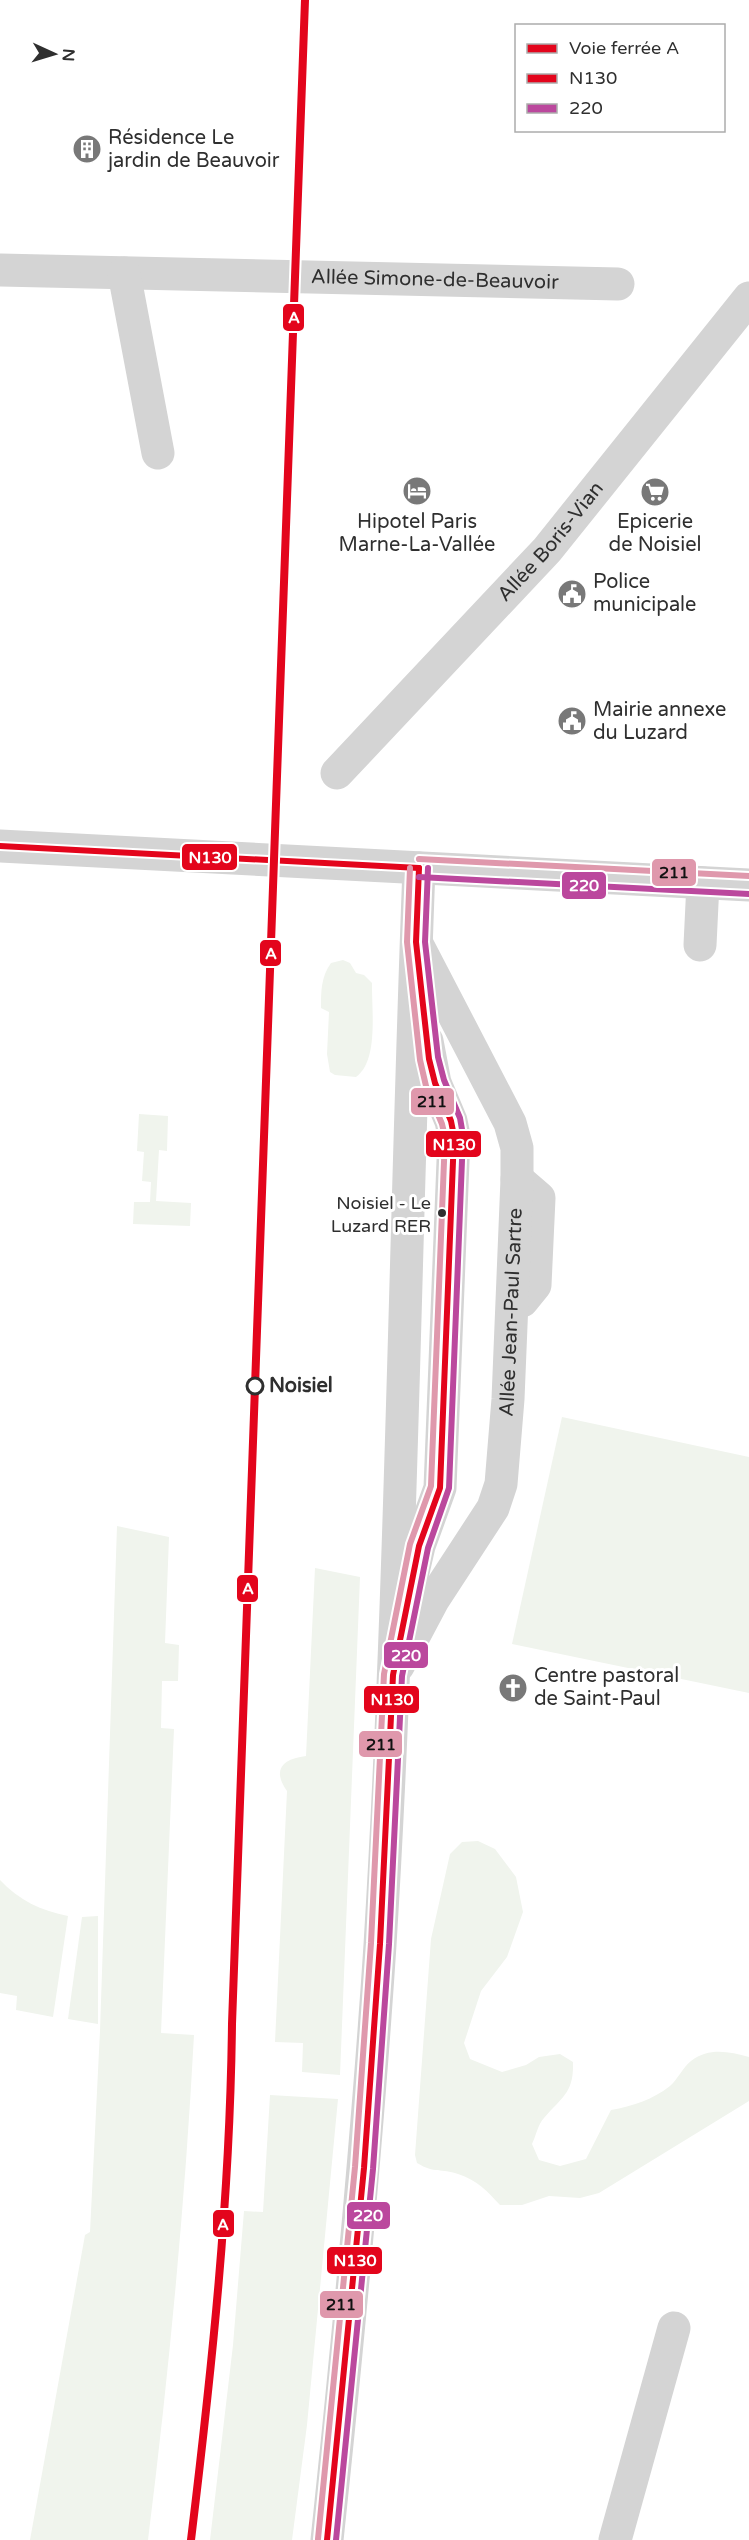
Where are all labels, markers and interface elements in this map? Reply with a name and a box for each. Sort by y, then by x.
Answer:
north arrow [24,24,84,84]
legend [515,24,725,132]
text: Voie ferrée A [569,37,679,59]
text: N [58,48,78,62]
text: N130 [569,67,617,89]
text: 220 [569,97,603,119]
place label: Résidence Le jardin de Beauvoir [107,126,280,173]
building icon: Résidence Le jardin de Beauvoir [71,133,103,165]
street label: Allée Simone-de-Beauvoir [311,265,559,295]
line badge: A [282,303,305,332]
text: A [288,308,300,328]
hotel icon: Hipotel Paris Marne-La-Vallée [401,475,433,507]
supermarket icon: Epicerie de Noisiel [639,476,671,508]
street label: Allée Boris-Vian [493,477,609,607]
place label: Hipotel Paris Marne-La-Vallée [339,510,495,557]
place label: Epicerie de Noisiel [609,510,701,557]
place label: Police municipale [593,570,696,617]
public building icon: Police municipale [556,578,588,610]
place label: Mairie annexe du Luzard [593,698,726,745]
public building icon: Mairie annexe du Luzard [556,705,588,737]
line badge: N130 [181,843,238,871]
text: N130 [189,848,232,868]
line badge: 211 [651,858,697,887]
text: 211 [659,863,689,883]
line badge: 220 [561,871,607,900]
text: 220 [569,876,599,896]
line badge: A [259,939,282,967]
text: A [265,944,277,964]
line badge: 211 [410,1087,455,1116]
text: 211 [417,1092,447,1112]
line badge: N130 [425,1130,482,1158]
text: N130 [433,1135,476,1155]
place label: Noisiel - Le Luzard RER [331,1192,431,1237]
marker: Noisiel - Le Luzard RER [436,1207,448,1219]
street label: Allée Jean-Paul Sartre [495,1207,528,1418]
place label: Noisiel [269,1374,333,1398]
marker: Noisiel [246,1377,264,1395]
line badge: A [236,1574,259,1603]
text: A [242,1579,254,1599]
line badge: 220 [383,1641,429,1669]
text: 220 [391,1646,421,1666]
place label: Centre pastoral de Saint-Paul [534,1664,679,1711]
church icon: Centre pastoral de Saint-Paul [497,1672,529,1704]
line badge: N130 [363,1685,420,1714]
text: N130 [371,1690,414,1710]
line badge: 211 [358,1730,403,1758]
text: 211 [366,1735,396,1755]
line badge: 220 [346,2201,391,2230]
text: 220 [353,2206,383,2226]
line badge: A [212,2209,235,2238]
text: A [217,2215,229,2235]
line badge: N130 [326,2246,383,2275]
text: N130 [334,2251,377,2271]
line badge: 211 [319,2290,364,2319]
text: 211 [326,2295,356,2315]

